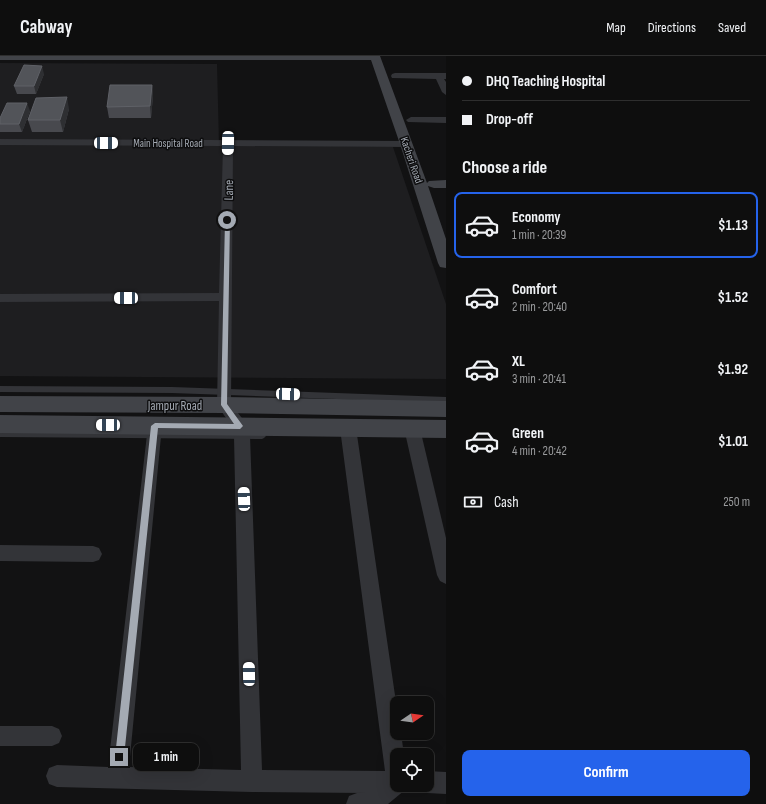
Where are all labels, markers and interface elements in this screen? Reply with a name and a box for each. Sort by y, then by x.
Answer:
text: Cabway [20,16,72,39]
text: Map [606,19,626,36]
text: Directions [648,19,696,36]
text: Saved [718,19,746,36]
text: DHQ Teaching Hospital [486,72,605,91]
text: Drop-off [486,110,533,129]
car [222,131,234,155]
street label: Kacheri Road [398,135,426,185]
car [94,137,118,149]
street label: Main Hospital Road [133,137,203,150]
text: Choose a ride [462,157,547,178]
street label: Lane [221,180,237,200]
icon: car [464,207,500,243]
text: Economy [512,208,561,227]
route start [218,211,236,229]
text: $1.13 [718,216,748,235]
text: 1 min · 20:39 [512,227,566,243]
icon: car [464,279,500,315]
text: Comfort [512,280,557,299]
text: $1.52 [718,288,748,307]
car [114,292,138,304]
text: 2 min · 20:40 [512,299,567,315]
icon: car [464,351,500,387]
text: XL [512,352,525,371]
text: $1.92 [717,360,748,379]
text: 3 min · 20:41 [512,371,566,387]
car [276,388,300,400]
street label: Jampur Road [147,398,202,414]
car [96,419,120,431]
icon: car [464,423,500,459]
text: Green [512,424,544,443]
text: $1.01 [718,432,748,451]
text: 4 min · 20:42 [512,443,567,459]
car [238,487,250,511]
icon: cash [462,491,484,513]
text: Cash [494,493,519,512]
text: 250 m [723,494,750,510]
car [243,662,255,686]
north arrow [390,696,434,740]
map controls [390,696,434,792]
callout: 1 min [133,743,199,771]
route end [110,748,128,766]
button: locate [390,748,434,792]
text: 1 min [154,749,178,765]
button: Confirm [462,750,750,796]

